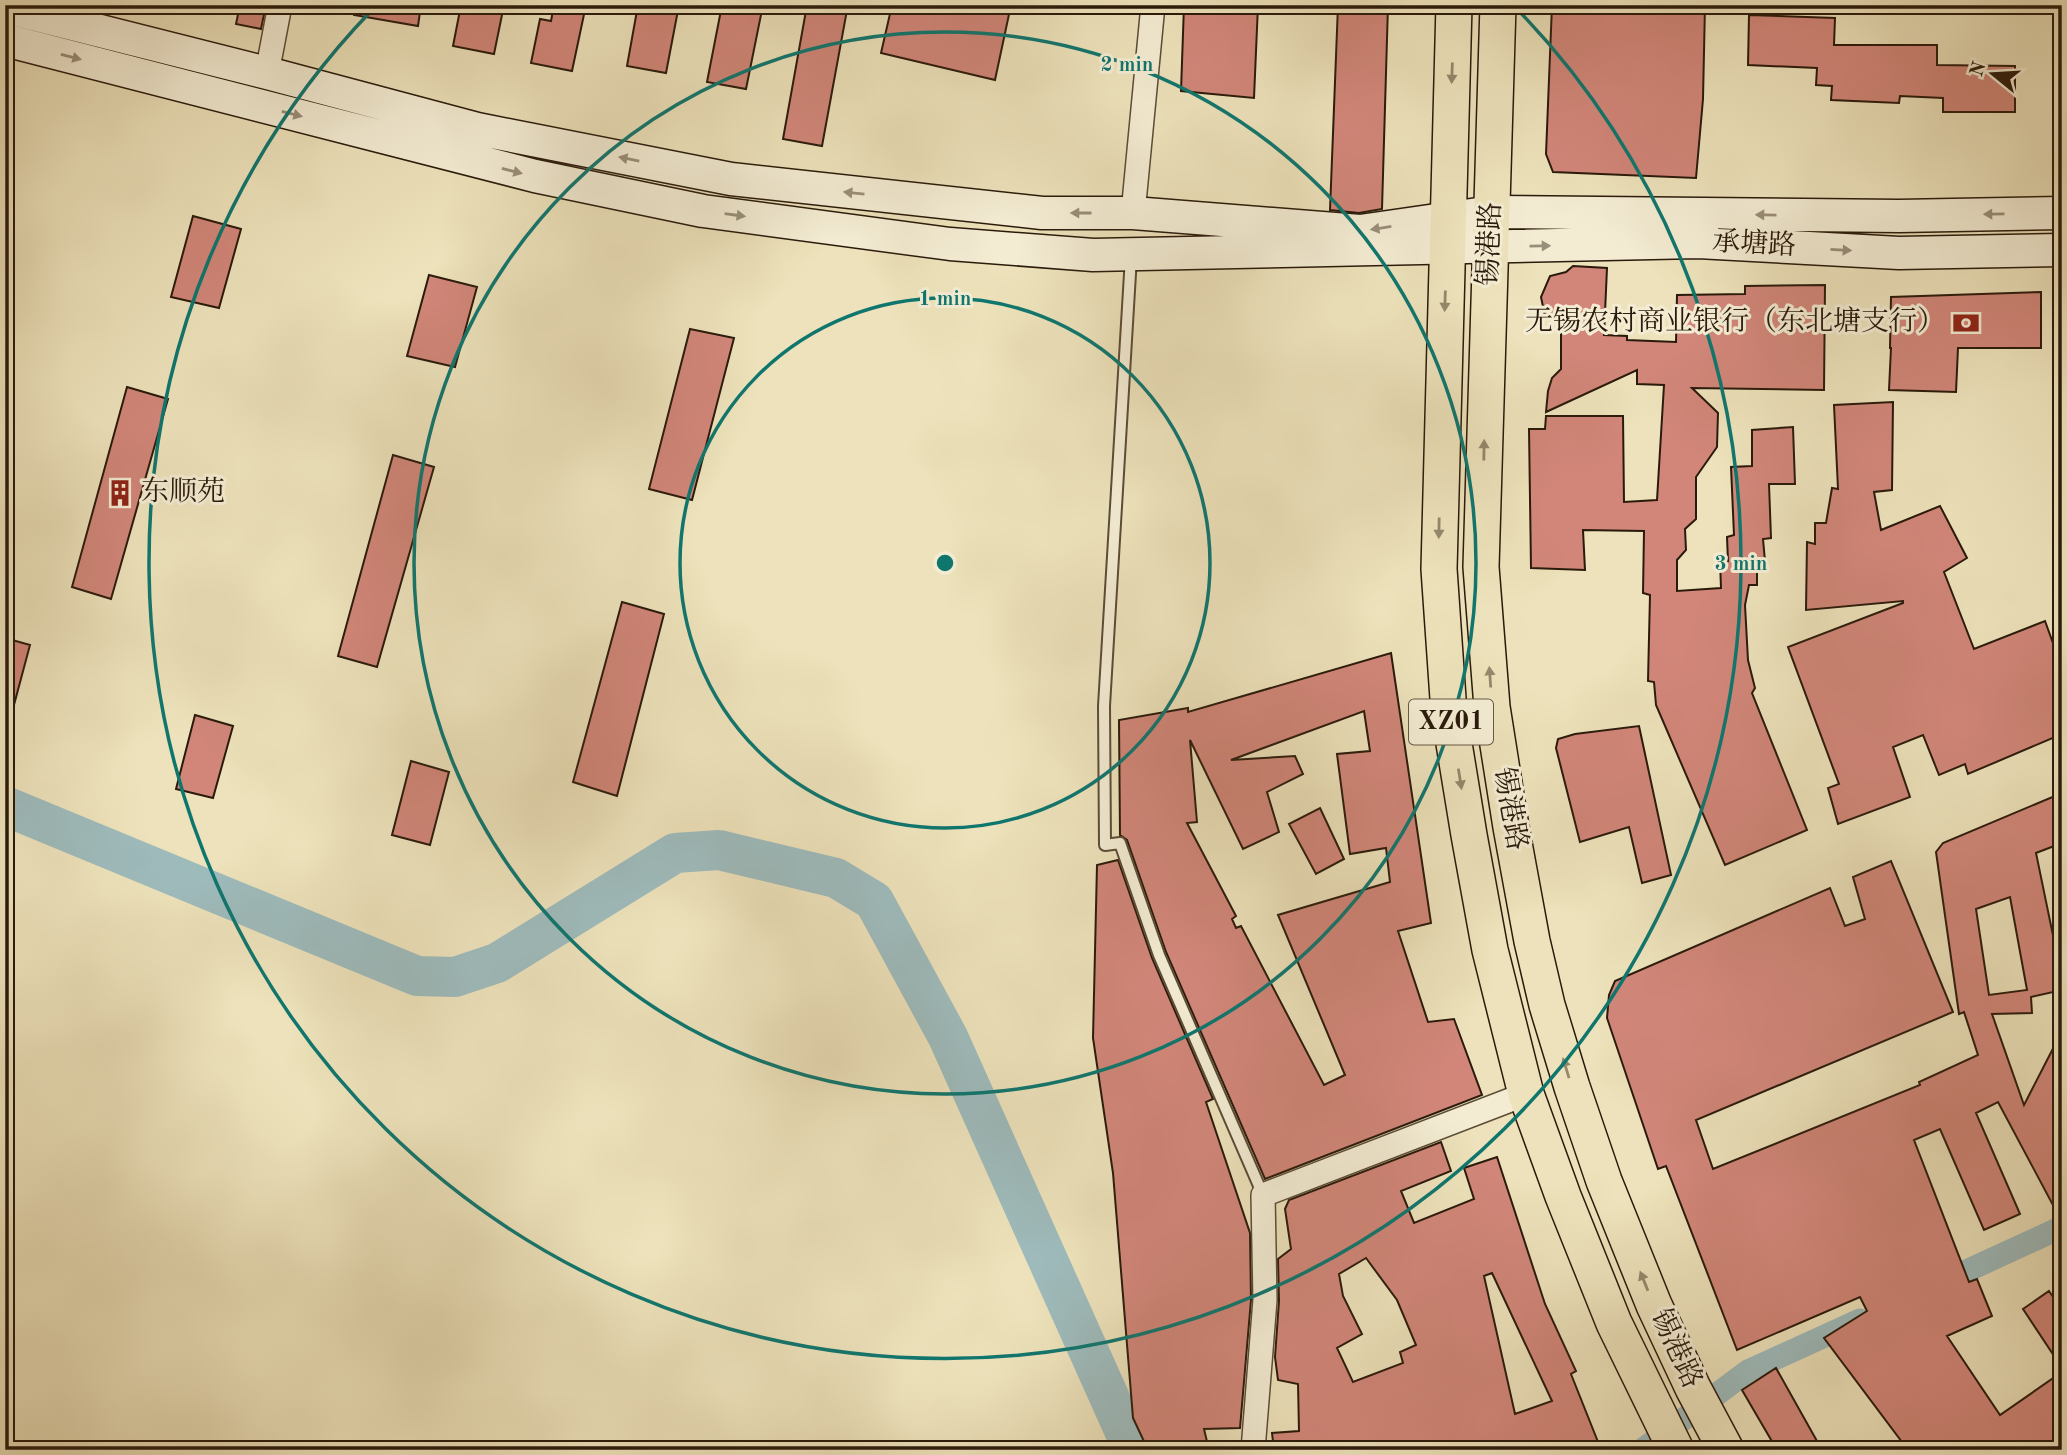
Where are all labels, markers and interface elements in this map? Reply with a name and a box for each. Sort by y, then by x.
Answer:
north arrow [1958,38,2028,108]
one-way arrow [60,52,82,63]
text: 2 min [1101,55,1153,76]
text: N [1968,59,1991,79]
one-way arrow [1447,63,1458,85]
one-way arrow [281,109,303,120]
one-way arrow [618,154,640,165]
one-way arrow [501,166,523,177]
one-way arrow [843,187,865,198]
street label: 锡港路 [1473,201,1506,286]
one-way arrow [1069,207,1091,219]
one-way arrow [1755,209,1777,221]
one-way arrow [1982,209,2004,220]
one-way arrow [724,210,746,221]
one-way arrow [1370,223,1392,234]
street label: 承塘路 [1711,226,1797,261]
one-way arrow [1529,240,1551,251]
one-way arrow [1830,245,1852,256]
text: 1 min [919,289,971,310]
one-way arrow [1440,290,1451,312]
place label: 无锡农村商业银行（东北塘支行） [1525,306,1945,337]
bank icon: 无锡农村商业银行（东北塘支行） [1951,308,1981,338]
one-way arrow [1478,438,1490,460]
place label: 东顺苑 [141,476,225,507]
building icon: 东顺苑 [105,478,135,508]
one-way arrow [1434,518,1445,540]
centre of rings [933,551,957,575]
text: 3 min [1715,554,1767,575]
one-way arrow [1484,666,1495,688]
road number: XZ01 [1409,700,1493,744]
street label: 锡港路 [1488,765,1533,853]
one-way arrow [1455,768,1466,790]
one-way arrow [1561,1057,1571,1078]
one-way arrow [1639,1271,1650,1292]
street label: 锡港路 [1645,1304,1708,1393]

